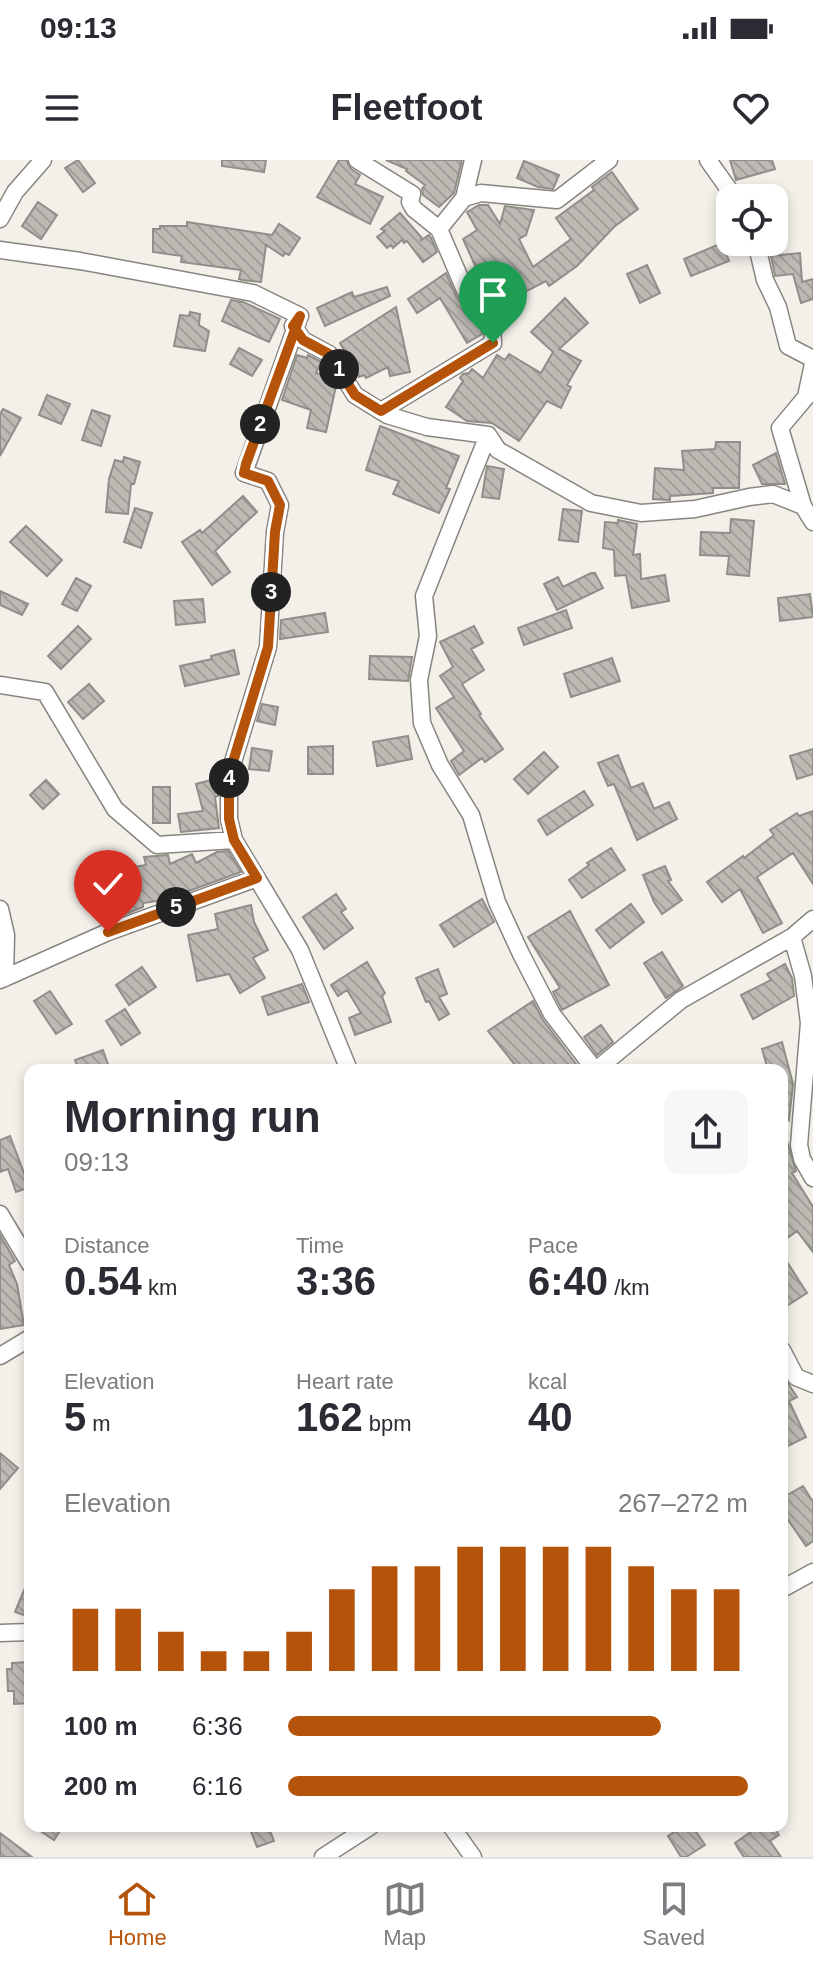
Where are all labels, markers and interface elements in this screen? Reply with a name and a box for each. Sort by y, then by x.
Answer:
text: 09:13 [40,11,117,44]
icon: menu [40,86,84,130]
icon: heart [729,86,773,130]
text: Fleetfoot [331,87,482,128]
map controls [716,184,788,256]
button: locate [716,184,788,256]
pin [459,261,527,343]
icon: arrive [471,273,515,317]
pin: 1 [319,349,359,389]
text: 1 [333,356,345,381]
pin: 2 [240,404,280,444]
text: 2 [254,411,266,436]
pin: 3 [251,572,291,612]
text: 3 [265,579,277,604]
pin: 4 [209,758,249,798]
text: 4 [223,765,235,790]
pin [74,850,142,932]
icon: check [86,862,130,906]
pin: 5 [156,887,196,927]
text: 5 [170,894,182,919]
button: share [664,1090,748,1174]
text: Morning run [64,1092,321,1141]
text: 09:13 [64,1147,129,1177]
text: Distance [64,1233,150,1258]
text: Time [296,1233,344,1258]
text: Pace [528,1233,578,1258]
text: 0.54 [64,1259,142,1303]
text: 3:36 [296,1259,376,1303]
text: 6:40 [528,1259,608,1303]
text: km [142,1275,177,1300]
text: /km [608,1275,650,1300]
text: Elevation [64,1369,155,1394]
text: Heart rate [296,1369,394,1394]
text: kcal [528,1369,567,1394]
text: 5 [64,1395,86,1439]
text: 162 [296,1395,363,1439]
text: 40 [528,1395,573,1439]
text: m [86,1411,111,1436]
text: bpm [363,1411,412,1436]
text: Elevation [64,1488,171,1518]
text: 267–272 m [618,1488,748,1518]
text: 100 m [64,1711,138,1741]
text: 6:36 [192,1711,243,1741]
text: 200 m [64,1771,138,1801]
text: 6:16 [192,1771,243,1801]
tab: Home [108,1877,167,1951]
tab: Map [383,1877,427,1951]
tab: Saved [643,1877,705,1951]

